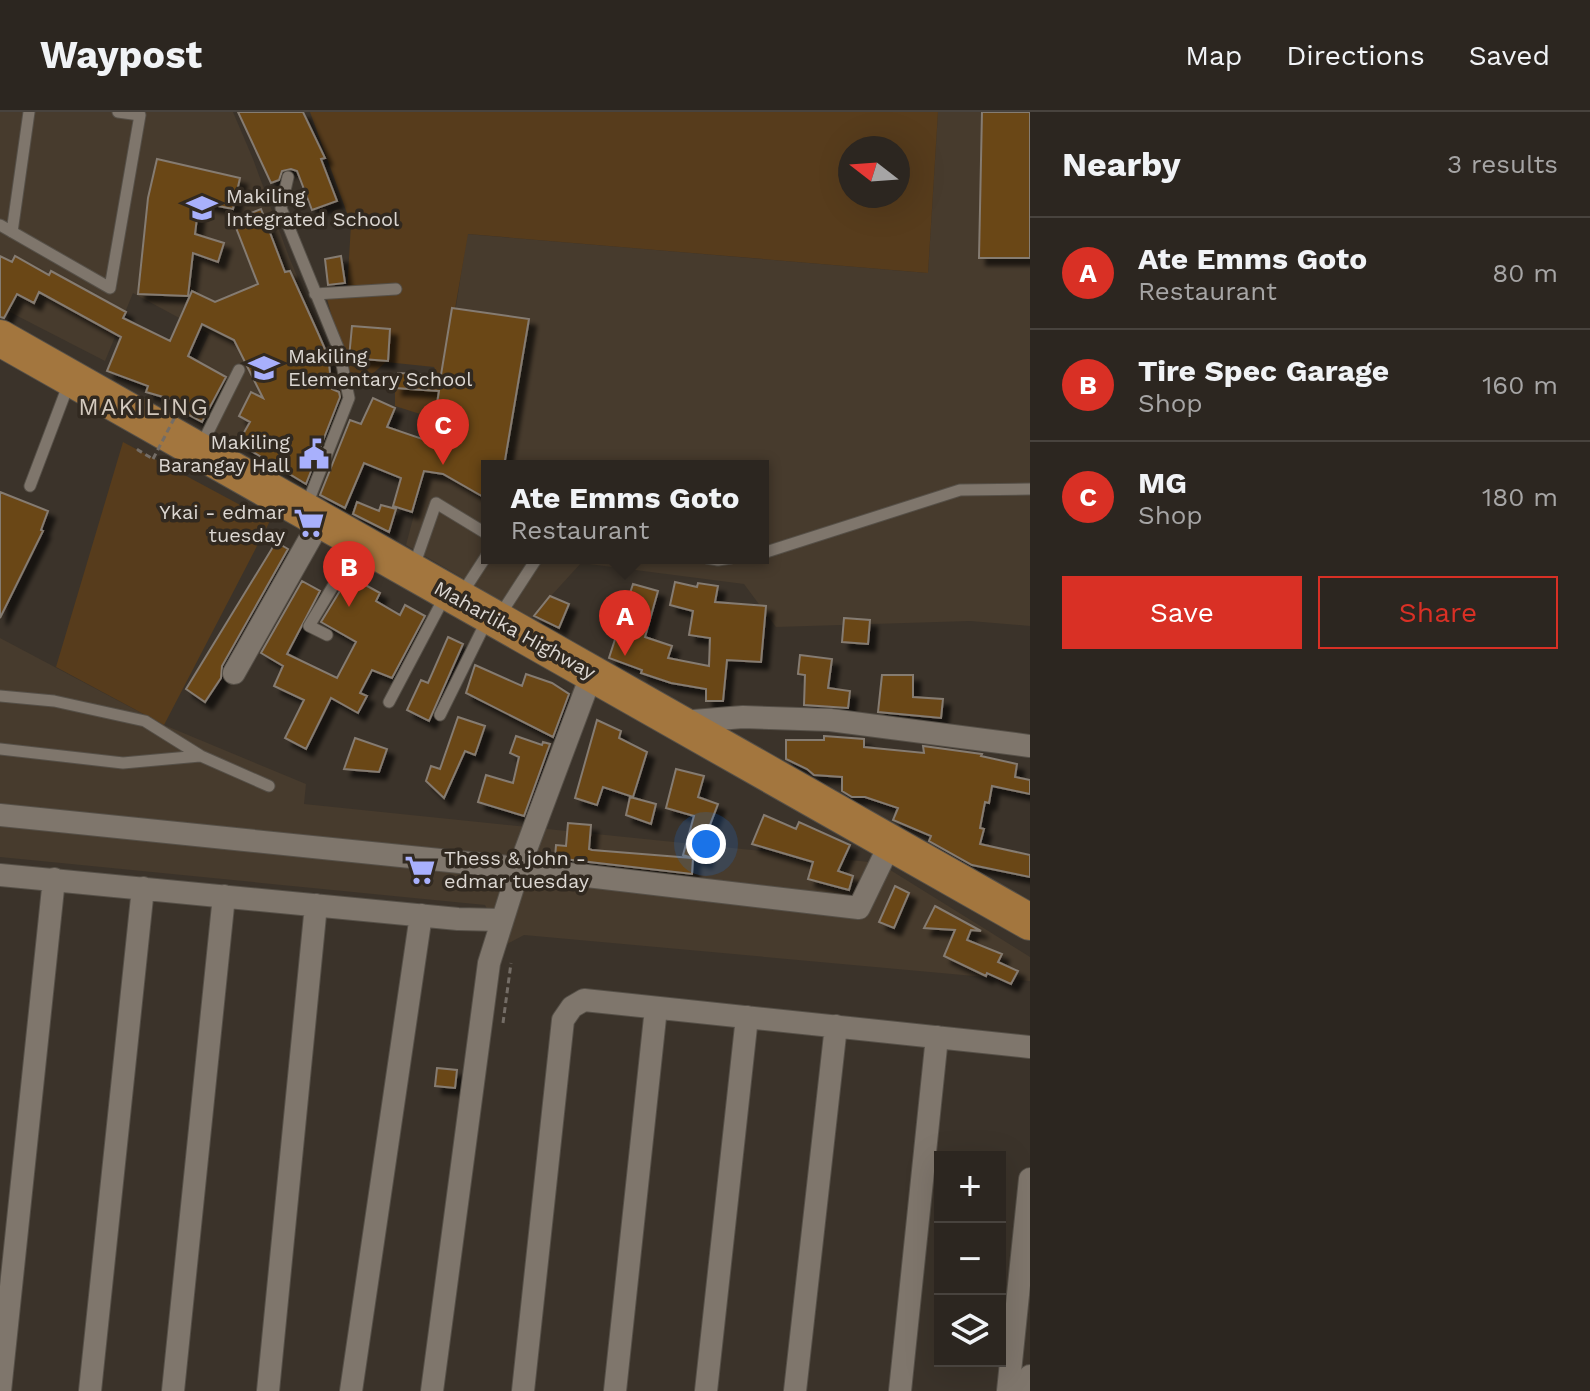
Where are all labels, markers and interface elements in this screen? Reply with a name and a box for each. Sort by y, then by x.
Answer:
text: Waypost [40,33,202,77]
text: Map [1185,39,1242,72]
text: Directions [1286,39,1425,72]
text: Saved [1469,39,1550,72]
north arrow [838,136,910,208]
text: Nearby [1062,144,1181,184]
text: 3 results [1447,149,1558,179]
place label: Makiling Integrated School [226,184,399,231]
school or university icon: Makiling Integrated School [185,191,219,225]
text: Ate Emms Goto [1138,241,1367,276]
text: A [1079,258,1097,288]
text: 80 m [1492,258,1558,288]
text: Restaurant [1138,276,1277,306]
place label: Makiling Elementary School [288,344,472,391]
school or university icon: Makiling Elementary School [247,351,281,385]
text: Tire Spec Garage [1138,353,1389,388]
text: B [1079,370,1097,400]
text: 160 m [1482,370,1558,400]
text: Shop [1138,388,1203,418]
district label: MAKILING [78,393,210,421]
pin: C [417,399,469,465]
place label: Makiling Barangay Hall [158,430,290,477]
public building icon: Makiling Barangay Hall [297,437,331,471]
popup [481,460,769,564]
text: MG [1138,465,1187,500]
text: Ate Emms Goto [510,480,740,515]
text: C [1079,482,1097,512]
text: 180 m [1482,482,1558,512]
place label: Ykai - edmar tuesday [159,500,286,547]
text: Shop [1138,500,1203,530]
supermarket icon: Ykai - edmar tuesday [292,506,326,540]
text: Restaurant [510,515,649,545]
pin: B [323,541,375,607]
street label: Maharlika Highway [430,576,600,685]
button: Save [1062,576,1302,649]
button: Share [1318,576,1558,649]
pin: A [599,590,651,656]
your location [686,824,726,864]
place label: Thess & john - edmar tuesday [444,846,590,893]
supermarket icon: Thess & john - edmar tuesday [403,853,437,887]
map controls [934,1151,1006,1367]
button: + [934,1151,1006,1223]
button: − [934,1223,1006,1295]
button: layers [934,1295,1006,1367]

